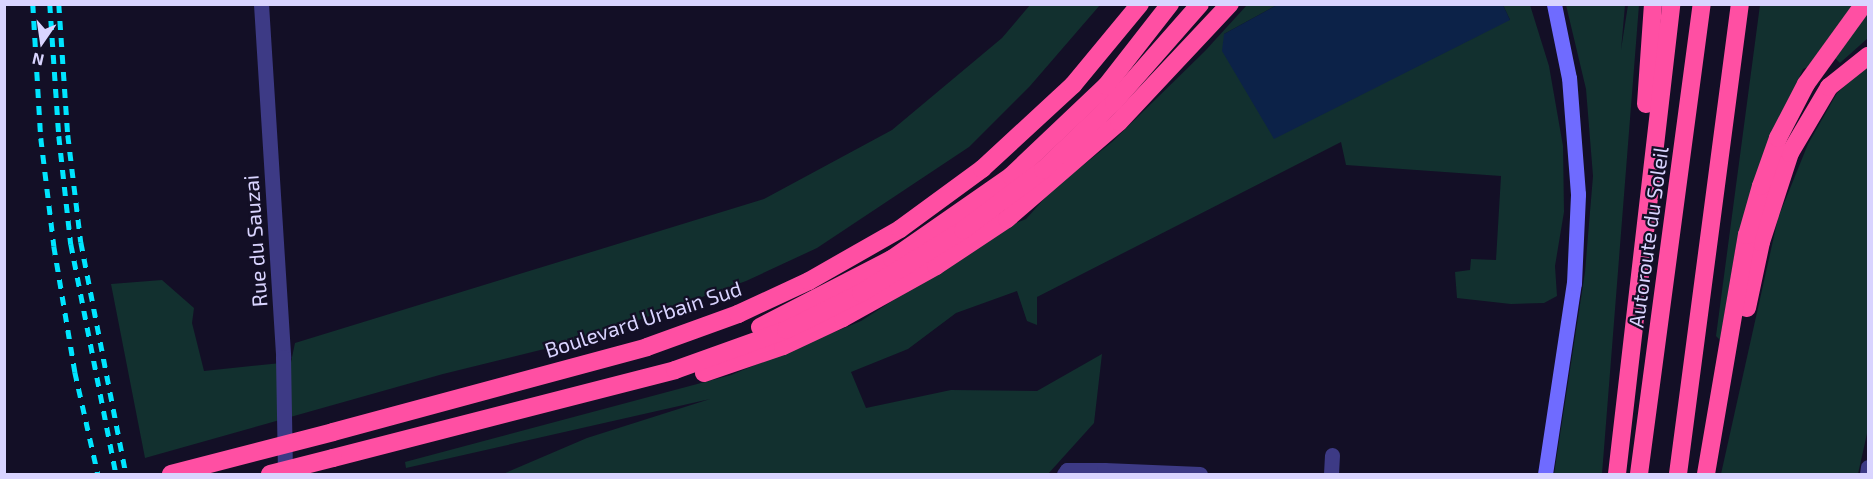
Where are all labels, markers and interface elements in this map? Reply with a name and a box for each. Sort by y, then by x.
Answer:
north arrow [12,12,72,72]
text: N [30,49,46,71]
street label: Autoroute du Soleil [1623,145,1673,329]
street label: Rue du Sauzai [238,174,272,308]
street label: Boulevard Urbain Sud [541,275,745,363]

